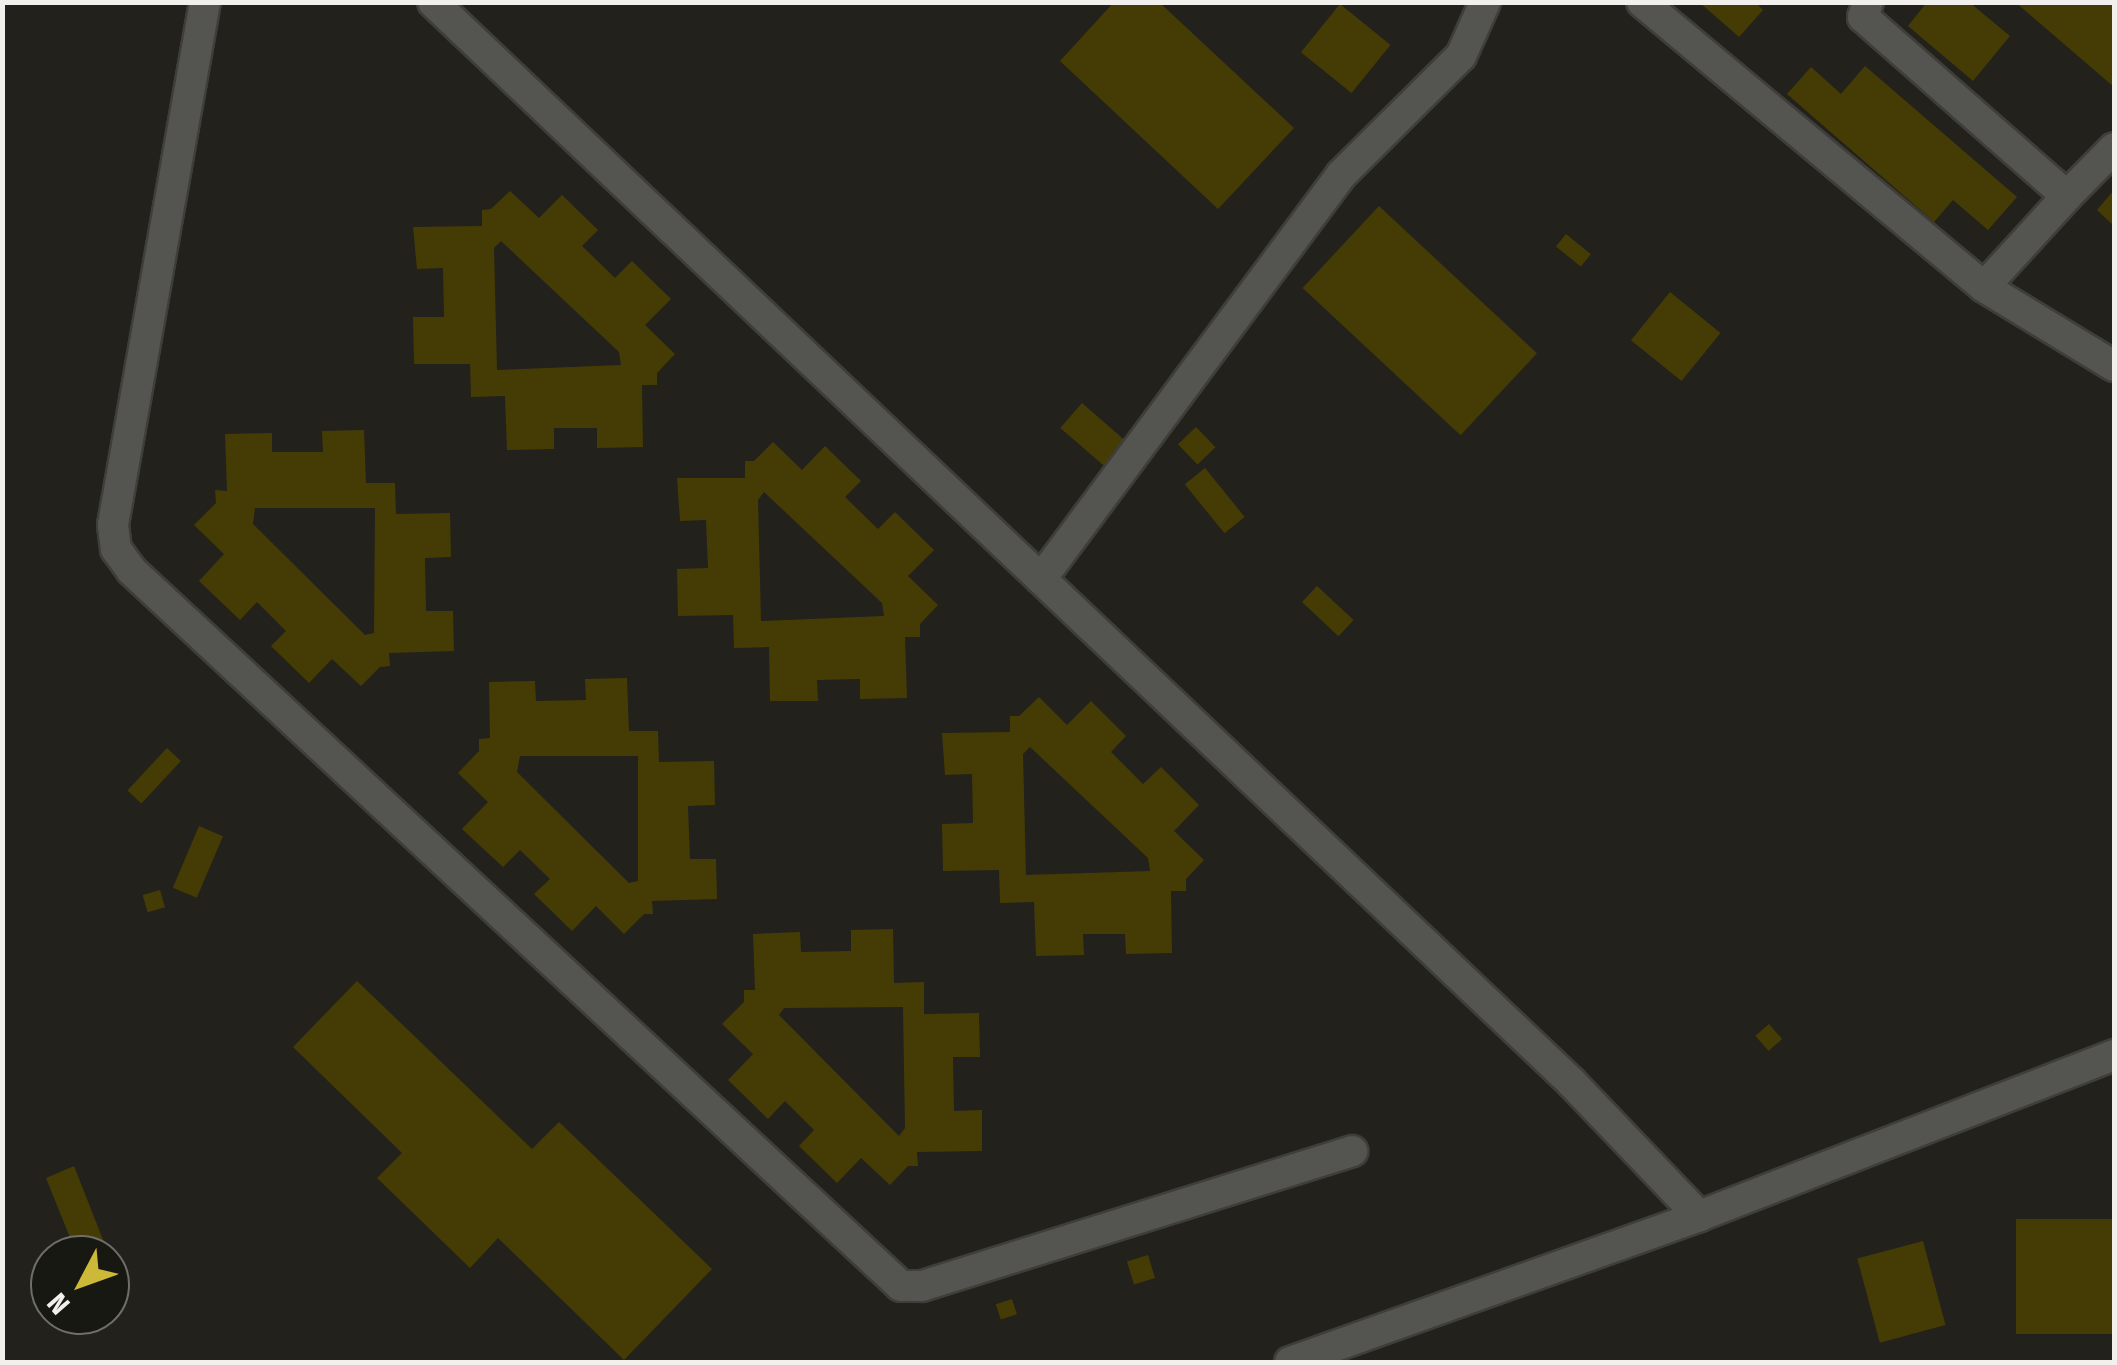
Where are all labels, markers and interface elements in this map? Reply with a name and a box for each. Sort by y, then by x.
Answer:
north arrow [30,1235,130,1335]
text: N [41,1287,76,1321]

